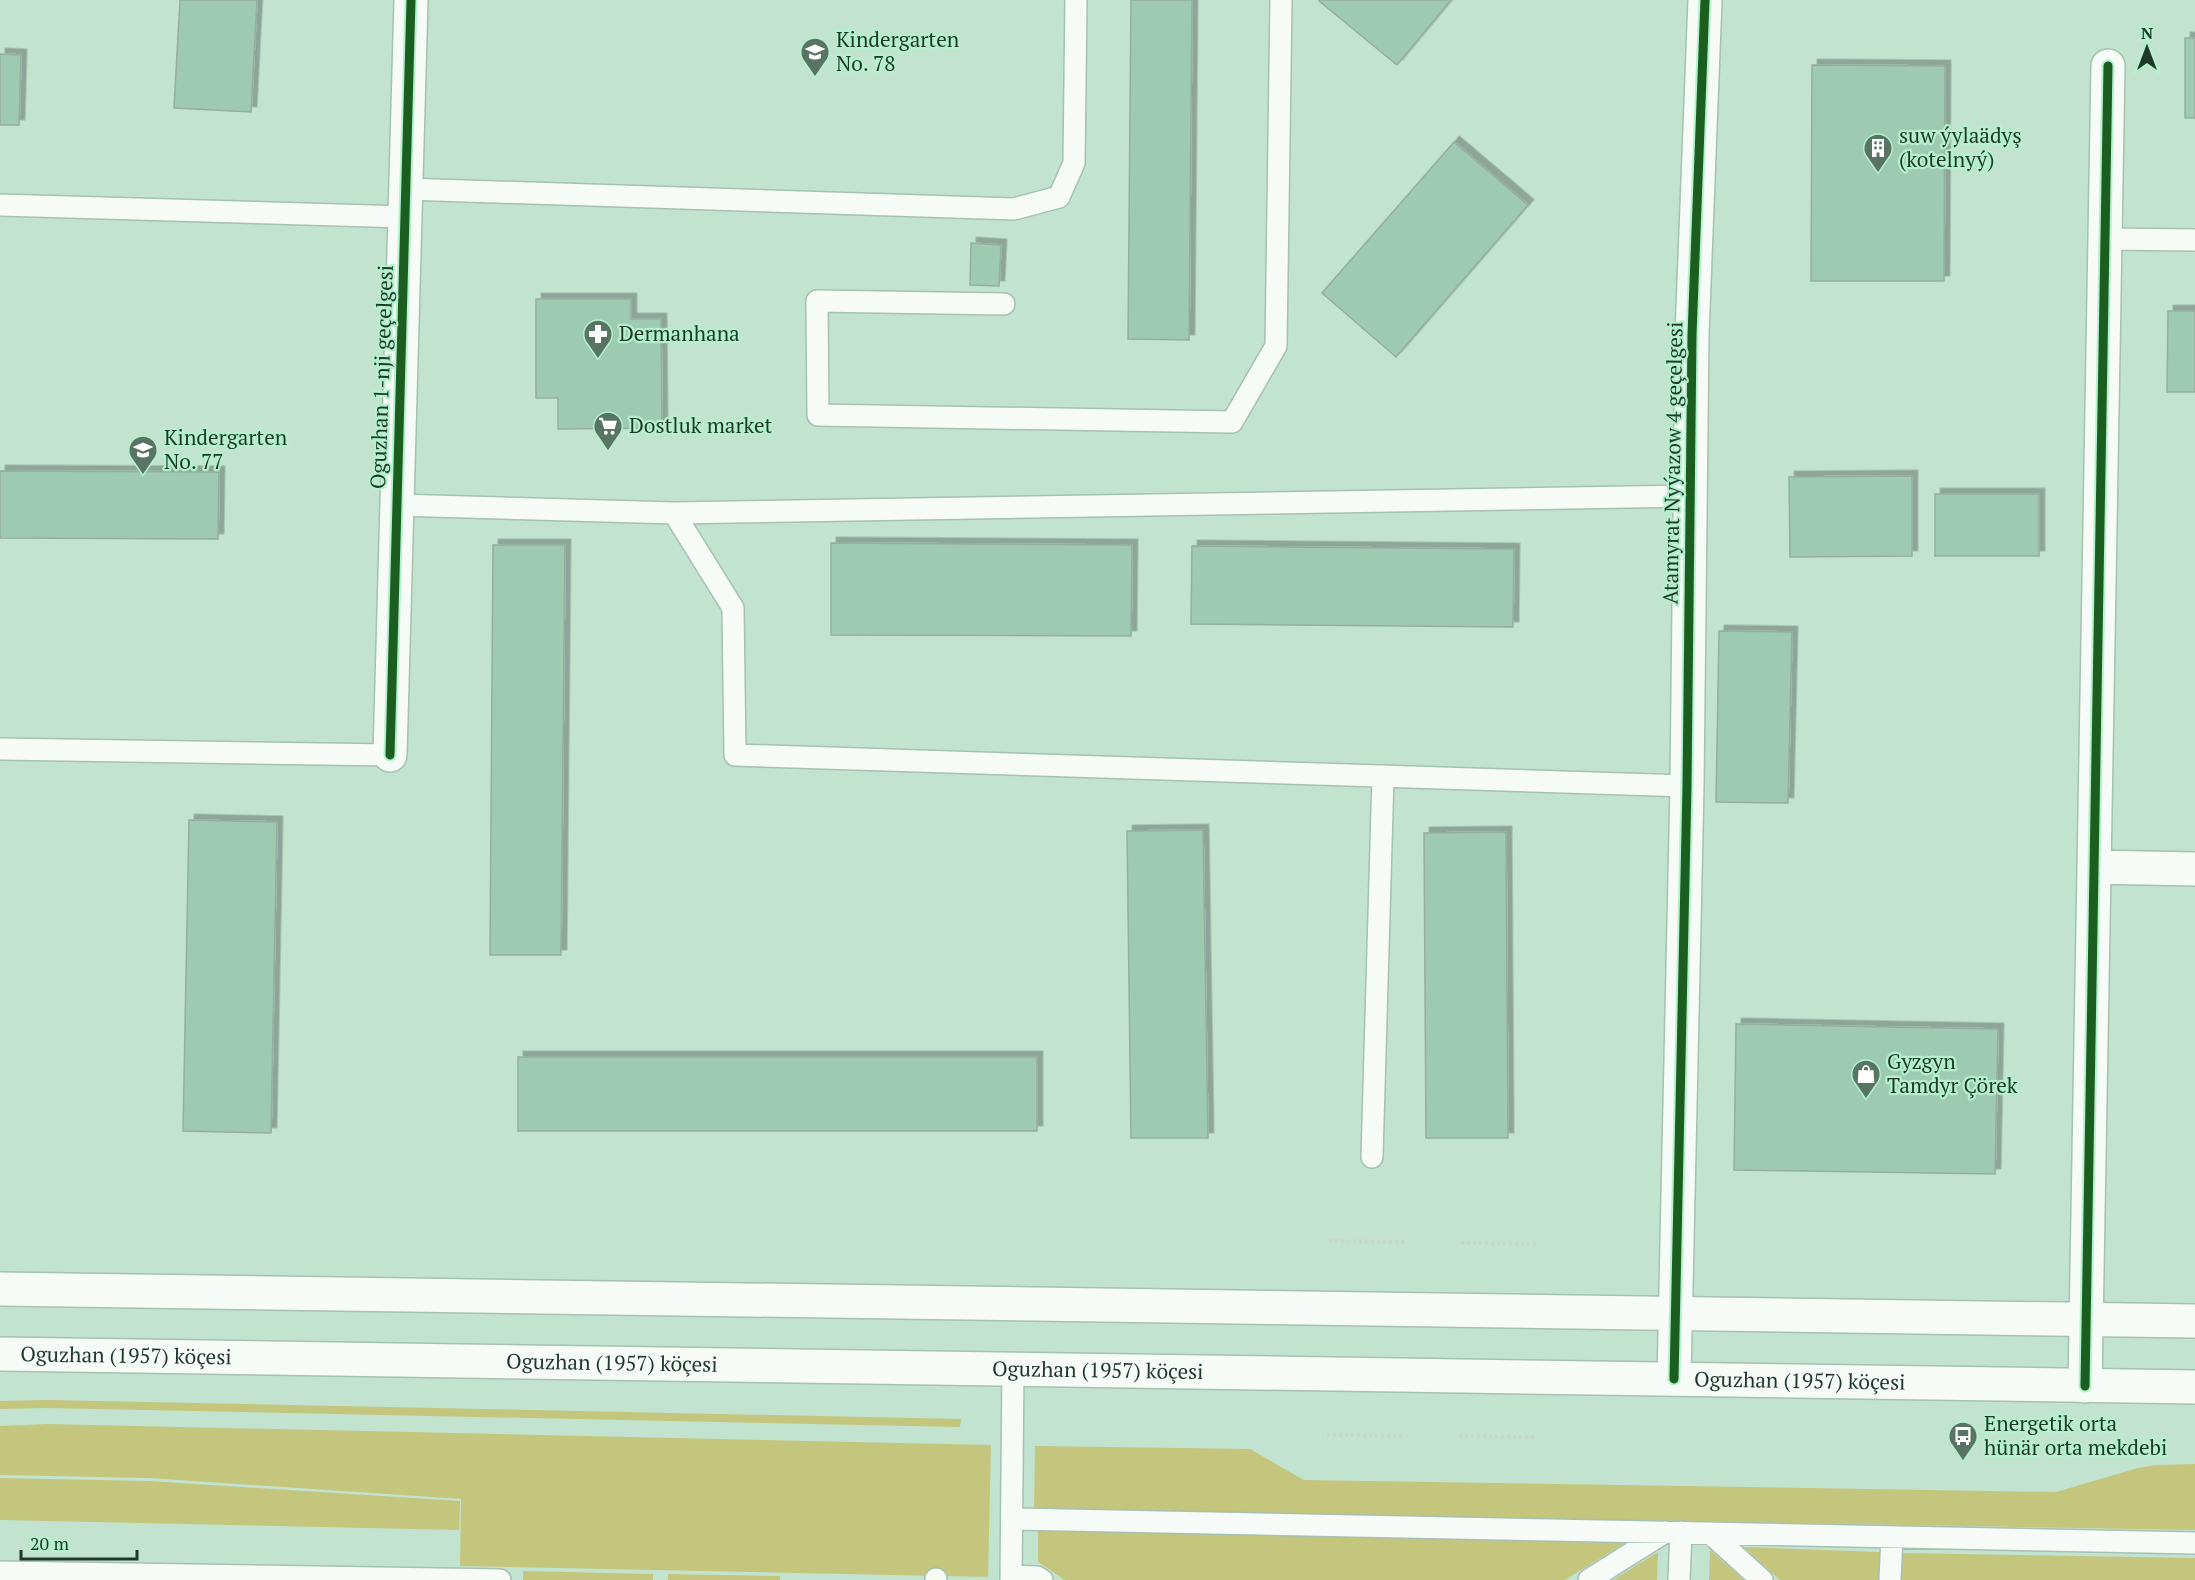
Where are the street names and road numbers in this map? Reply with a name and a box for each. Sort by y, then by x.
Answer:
street label: Oguzhan 1-nji geçelgesi [363,264,399,490]
street label: Atamyrat Nyýazow 4 geçelgesi [1656,321,1688,605]
street label: Oguzhan (1957) köçesi [20,1339,232,1370]
street label: Oguzhan (1957) köçesi [506,1347,718,1378]
street label: Oguzhan (1957) köçesi [992,1354,1204,1385]
street label: Oguzhan (1957) köçesi [1694,1364,1906,1396]

